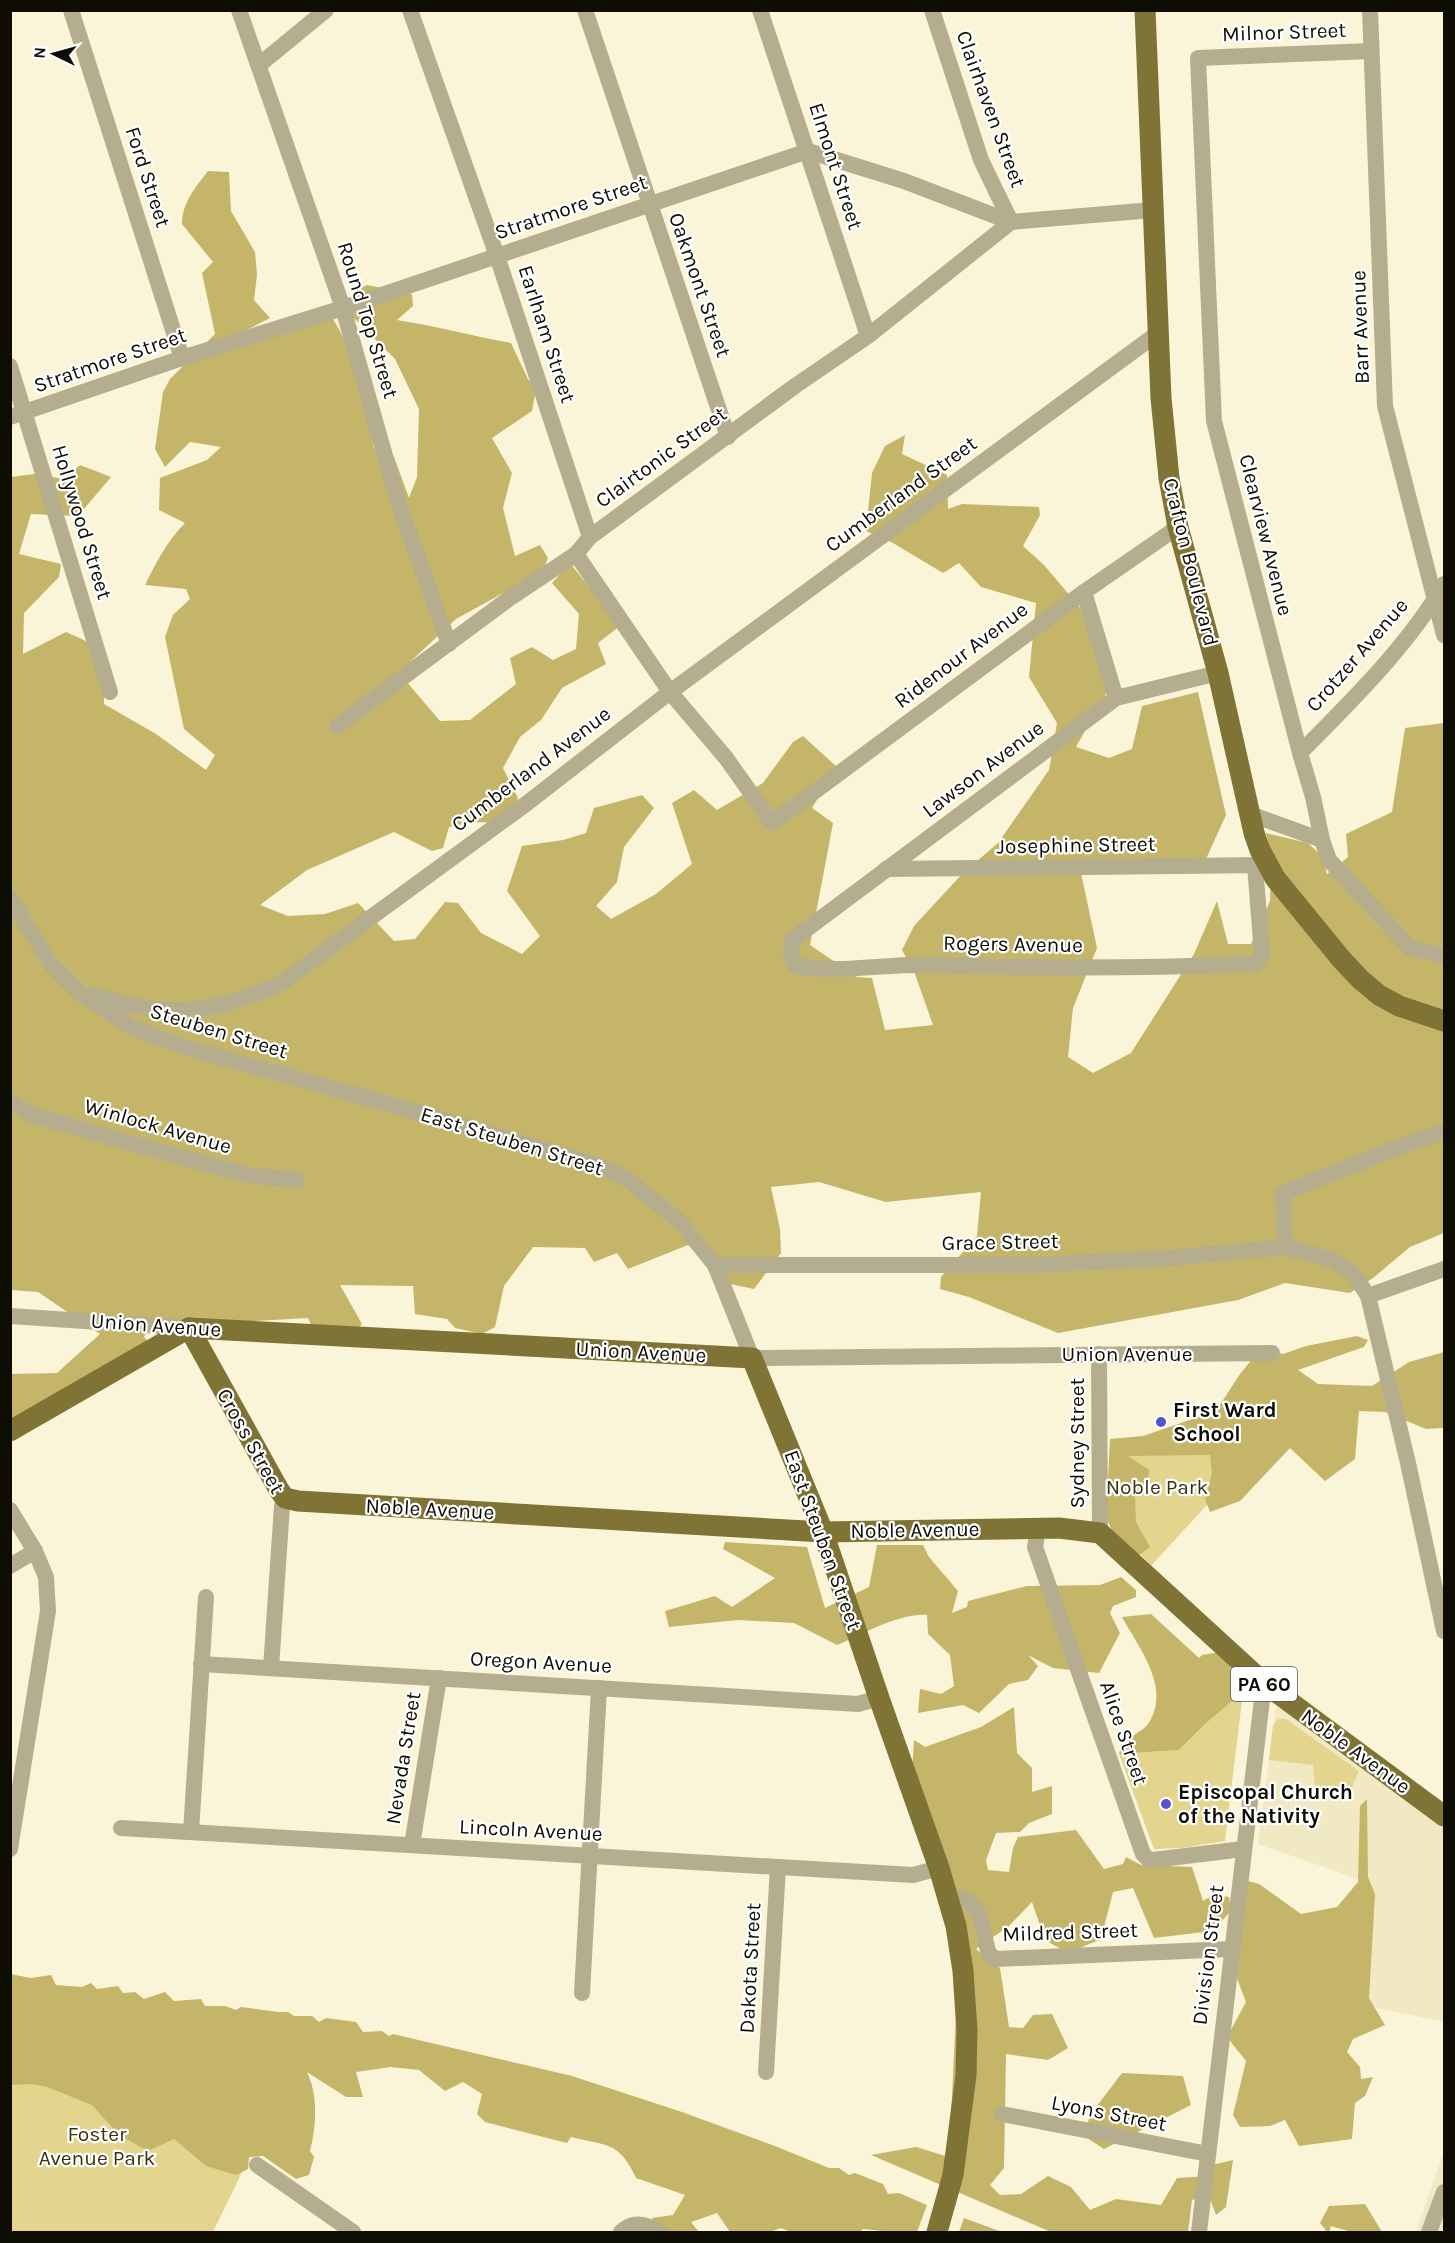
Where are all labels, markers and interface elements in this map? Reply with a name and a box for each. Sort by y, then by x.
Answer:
street label: Milnor Street [1221,18,1347,46]
north arrow [24,24,84,84]
street label: Clairhaven Street [951,27,1031,191]
text: N [30,46,50,59]
street label: Elmont Street [804,100,868,233]
street label: Ford Street [120,124,176,231]
street label: Stratmore Street [492,170,651,244]
street label: Oakmont Street [664,210,736,361]
street label: Round Top Street [333,239,403,401]
street label: Earlham Street [513,262,581,406]
street label: Barr Avenue [1346,270,1374,384]
street label: Stratmore Street [31,323,190,397]
street label: Clairtonic Street [591,401,731,513]
street label: Cumberland Street [821,431,981,557]
street label: Hollywood Street [47,442,117,602]
street label: Clearview Avenue [1234,452,1298,618]
street label: Crafton Boulevard [1159,475,1223,649]
street label: Crotzer Avenue [1301,593,1413,717]
street label: Ridenour Avenue [890,597,1032,713]
street label: Cumberland Avenue [447,701,615,837]
street label: Lawson Avenue [918,716,1048,822]
street label: Josephine Street [996,832,1156,858]
street label: Rogers Avenue [943,931,1083,957]
street label: Steuben Street [147,999,291,1063]
street label: Winlock Avenue [82,1094,234,1158]
street label: East Steuben Street [418,1102,606,1180]
street label: Grace Street [941,1229,1059,1255]
street label: Union Avenue [90,1308,222,1342]
street label: Union Avenue [575,1337,707,1367]
street label: Union Avenue [1062,1342,1192,1366]
street label: Sydney Street [1065,1378,1089,1508]
street label: Cross Street [212,1384,290,1498]
place label: First Ward School [1173,1398,1277,1446]
marker: First Ward School [1154,1415,1168,1429]
street label: East Steuben Street [779,1447,867,1633]
park label: Noble Park [1106,1475,1208,1499]
street label: Noble Avenue [365,1494,495,1524]
street label: Noble Avenue [850,1517,980,1543]
street label: Oregon Avenue [469,1646,613,1678]
road number: PA 60 [1231,1667,1297,1701]
street label: Alice Street [1095,1678,1153,1788]
street label: Nevada Street [381,1690,425,1826]
street label: Noble Avenue [1297,1703,1415,1799]
place label: Episcopal Church of the Nativity [1178,1780,1353,1828]
marker: Episcopal Church of the Nativity [1159,1797,1173,1811]
street label: Lincoln Avenue [459,1814,603,1846]
street label: Division Street [1187,1883,1229,2026]
street label: Dakota Street [735,1902,765,2034]
street label: Mildred Street [1002,1918,1138,1946]
street label: Lyons Street [1049,2090,1169,2136]
park label: Foster Avenue Park [39,2122,156,2170]

